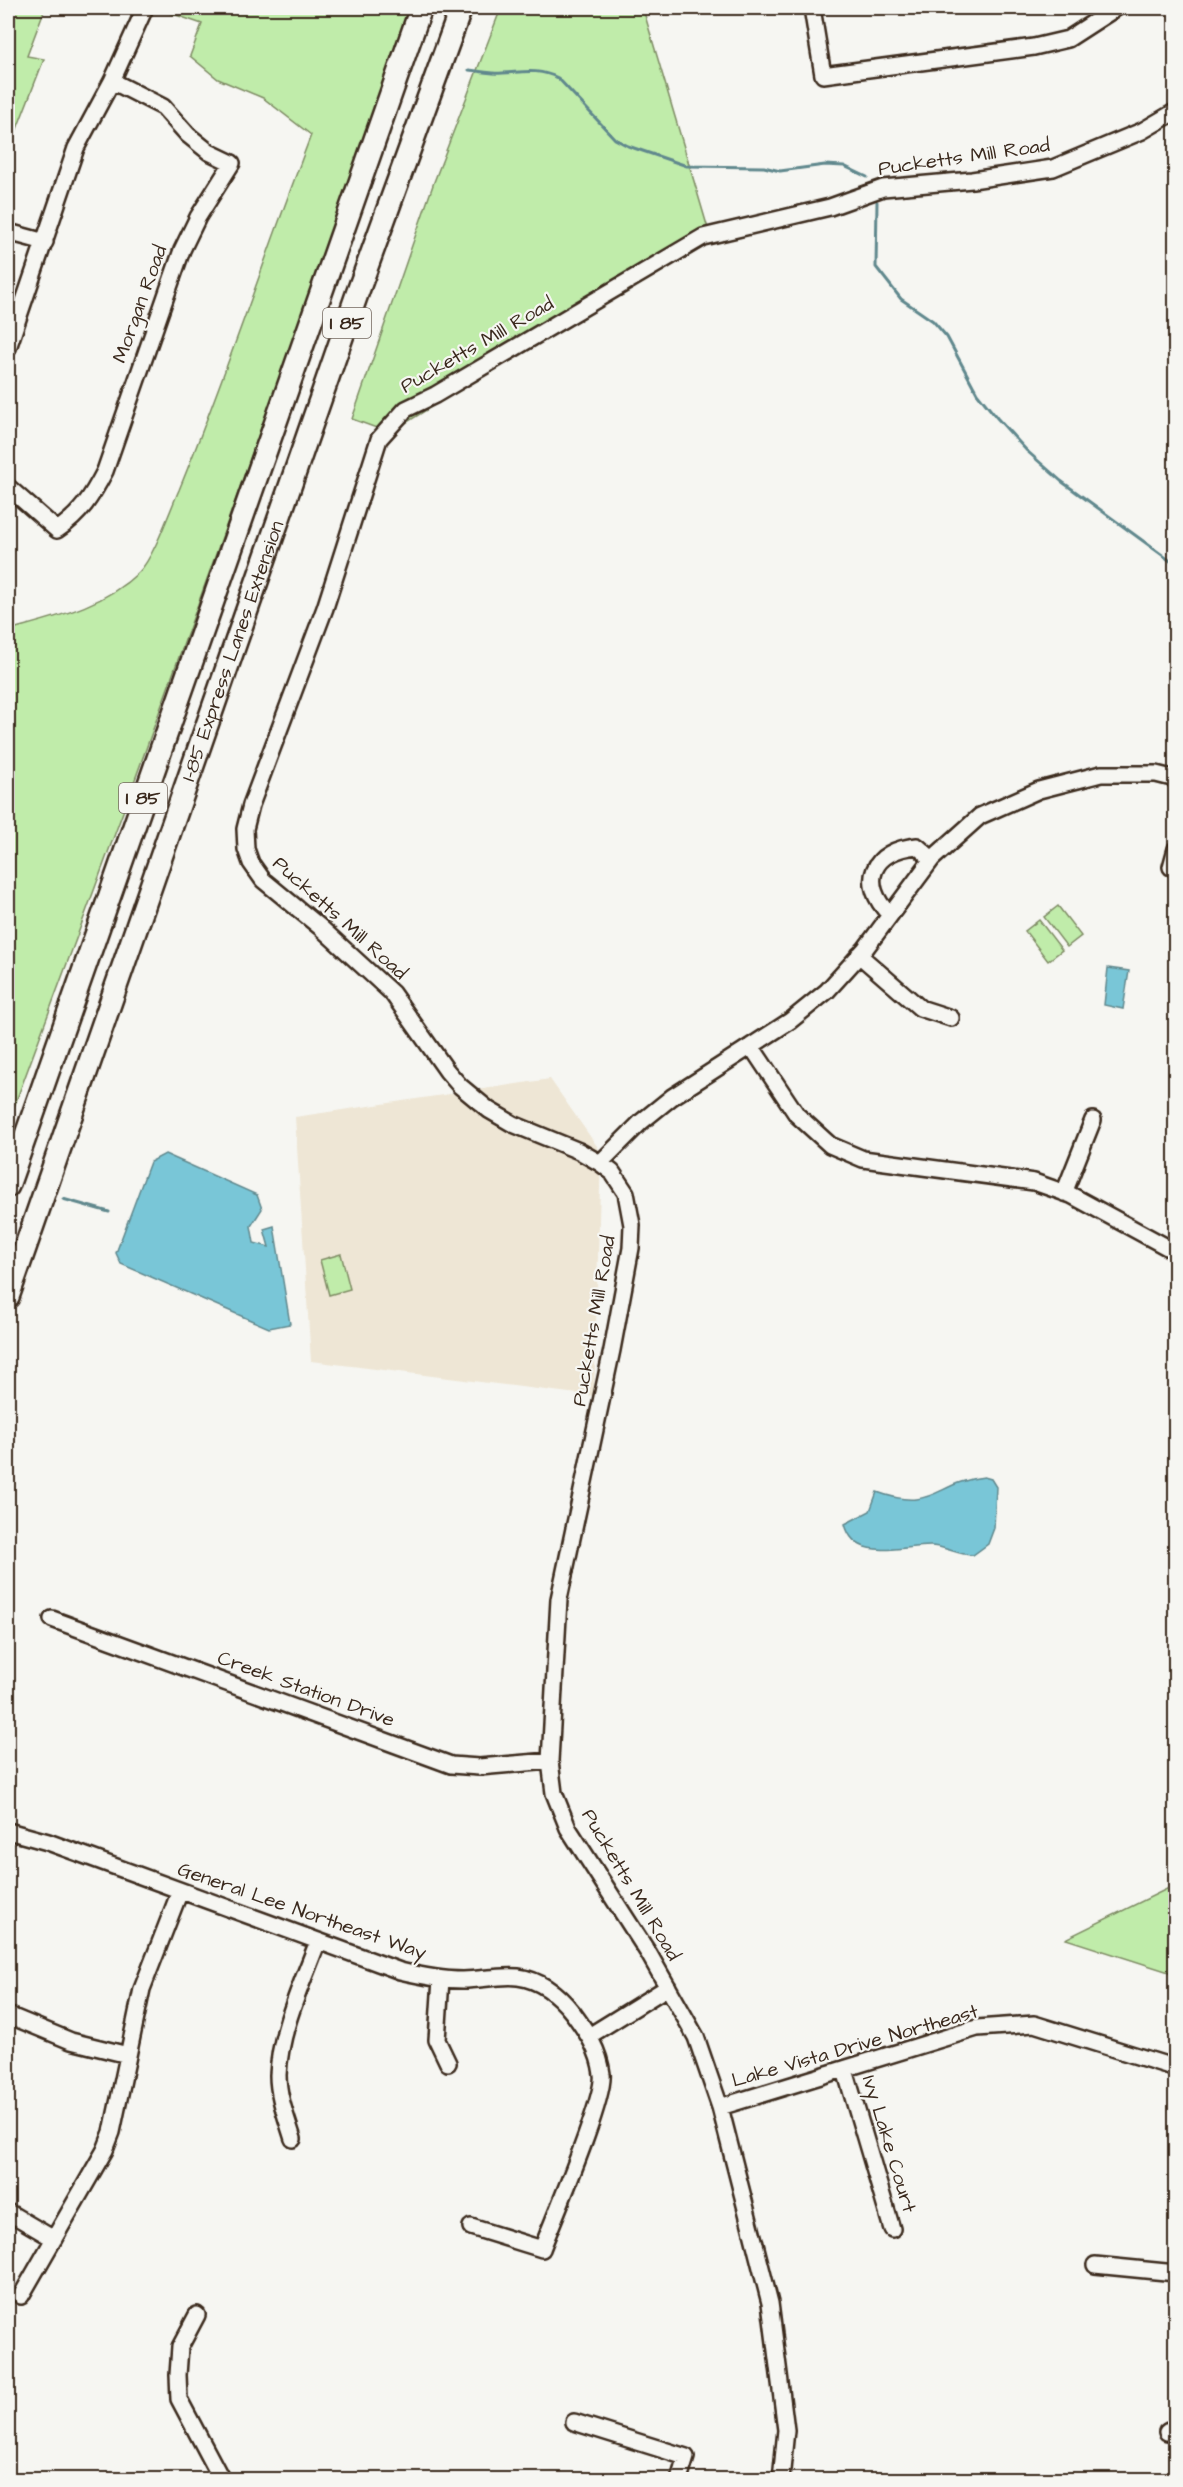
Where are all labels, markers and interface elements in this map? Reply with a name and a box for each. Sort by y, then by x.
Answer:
street label: Pucketts Mill Road [877,131,1051,183]
street label: Morgan Road [106,241,175,367]
street label: Pucketts Mill Road [395,290,559,400]
road number: I 85 [323,308,371,338]
street label: I-85 Express Lanes Extension [174,517,291,785]
road number: I 85 [119,783,167,813]
street label: Pucketts Mill Road [266,850,414,986]
street label: Pucketts Mill Road [565,1234,623,1408]
street label: Creek Station Drive [213,1644,399,1734]
street label: Pucketts Mill Road [575,1804,687,1966]
street label: General Lee Northeast Way [174,1855,430,1968]
street label: Lake Vista Drive Northeast [728,1997,982,2095]
street label: Ivy Lake Court [854,2072,923,2216]

